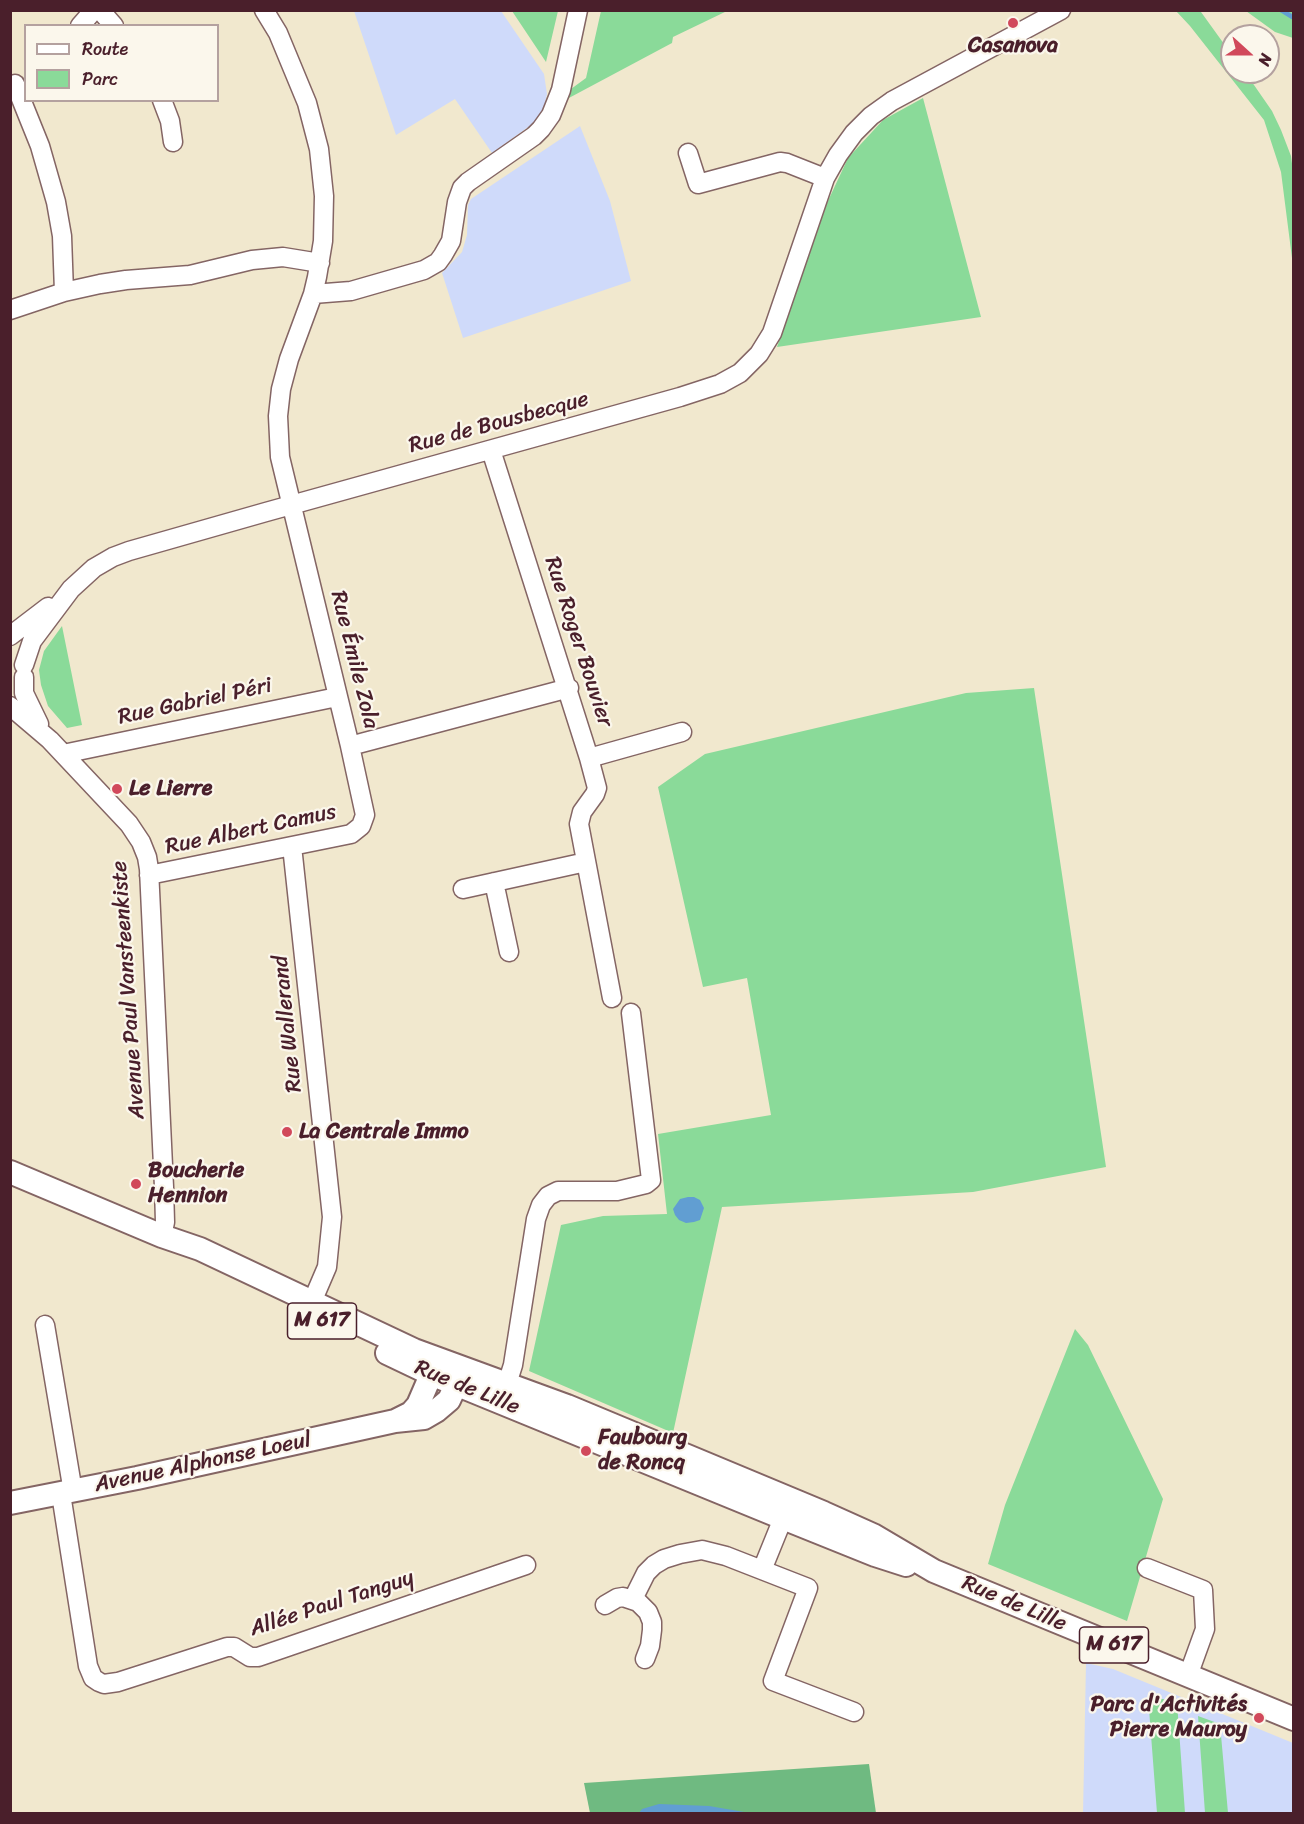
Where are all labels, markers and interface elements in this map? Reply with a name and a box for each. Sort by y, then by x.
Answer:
marker: Casanova [1006,16,1020,30]
legend [24,24,219,102]
north arrow [1220,24,1280,84]
text: Route [82,33,128,65]
place label: Casanova [968,33,1058,59]
text: N [1250,50,1281,70]
text: Parc [82,63,118,95]
street label: Rue de Bousbecque [406,386,592,460]
street label: Rue Roger Bouvier [538,554,618,730]
street label: Rue Émile Zola [324,588,384,732]
street label: Rue Gabriel Péri [116,673,274,731]
place label: Le Lierre [129,776,212,802]
marker: Le Lierre [110,782,124,796]
street label: Rue Albert Camus [163,799,339,861]
street label: Avenue Paul Vansteenkiste [107,860,151,1120]
street label: Rue Wallerand [268,954,308,1094]
place label: La Centrale Immo [299,1119,469,1145]
marker: La Centrale Immo [280,1125,294,1139]
place label: Boucherie Hennion [148,1158,244,1210]
marker: Boucherie Hennion [129,1177,143,1191]
road number: M 617 [288,1303,356,1339]
street label: Rue de Lille [411,1355,523,1421]
place label: Faubourg de Roncq [598,1425,688,1476]
street label: Avenue Alphonse Loeul [92,1427,314,1499]
marker: Faubourg de Roncq [579,1444,593,1458]
street label: Allée Paul Tanguy [247,1565,417,1643]
street label: Rue de Lille [958,1570,1070,1638]
road number: M 617 [1080,1627,1148,1663]
place label: Parc d'Activités Pierre Mauroy [1090,1692,1247,1744]
marker: Parc d'Activités Pierre Mauroy [1252,1711,1266,1725]

